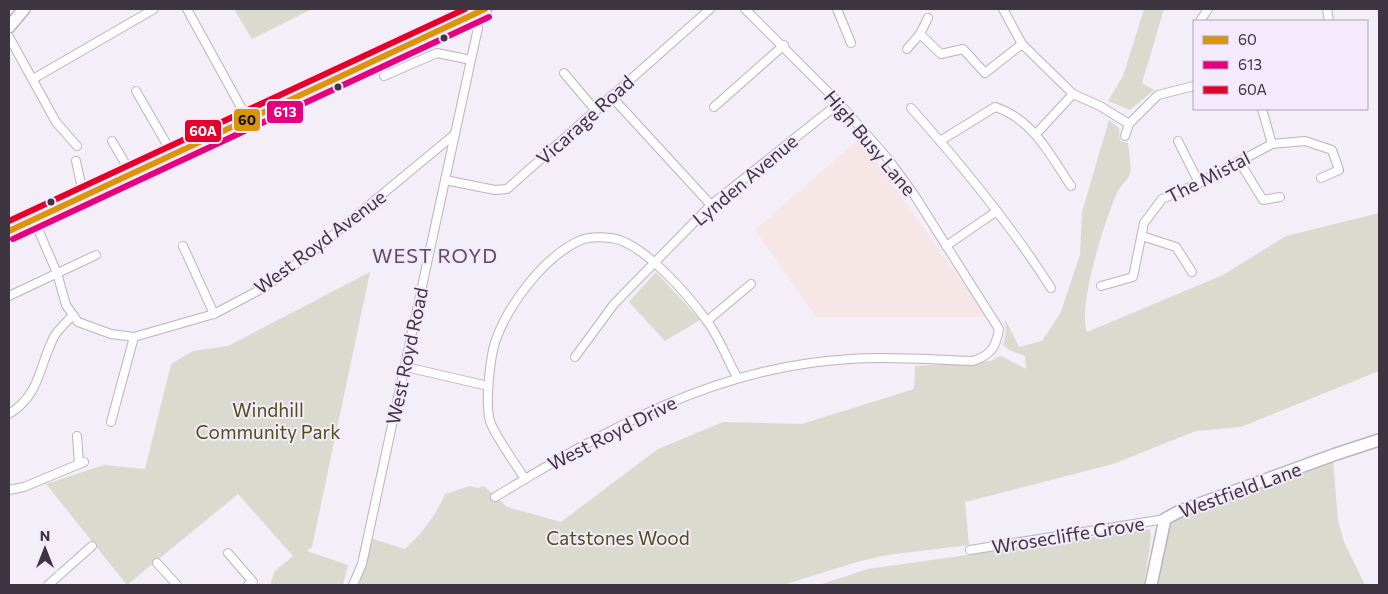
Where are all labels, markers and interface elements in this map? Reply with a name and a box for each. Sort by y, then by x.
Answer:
legend [1193,20,1368,110]
text: 60 [1238,30,1257,48]
unlabelled marker [439,33,449,43]
text: 613 [1238,55,1262,73]
street label: Vicarage Road [531,70,638,169]
text: 60A [1238,80,1267,98]
unlabelled marker [333,82,343,92]
street label: High Busy Lane [820,85,921,200]
line badge: 613 [266,100,304,124]
text: 613 [273,103,297,120]
line badge: 60 [233,108,261,132]
text: 60 [238,111,256,128]
line badge: 60A [184,119,222,143]
text: 60A [189,122,217,139]
street label: Lynden Avenue [688,129,802,230]
street label: The Mistal [1162,146,1254,207]
street label: West Royd Avenue [249,185,390,299]
unlabelled marker [46,197,56,207]
district label: WEST ROYD [372,243,498,267]
street label: West Royd Road [381,285,432,427]
street label: West Royd Drive [544,390,680,475]
park label: Windhill Community Park [196,398,340,443]
street label: Westfield Lane [1176,457,1304,522]
street label: Wrosecliffe Grove [990,511,1146,558]
north arrow [20,524,70,574]
park label: Catstones Wood [546,526,690,549]
text: N [40,527,50,544]

